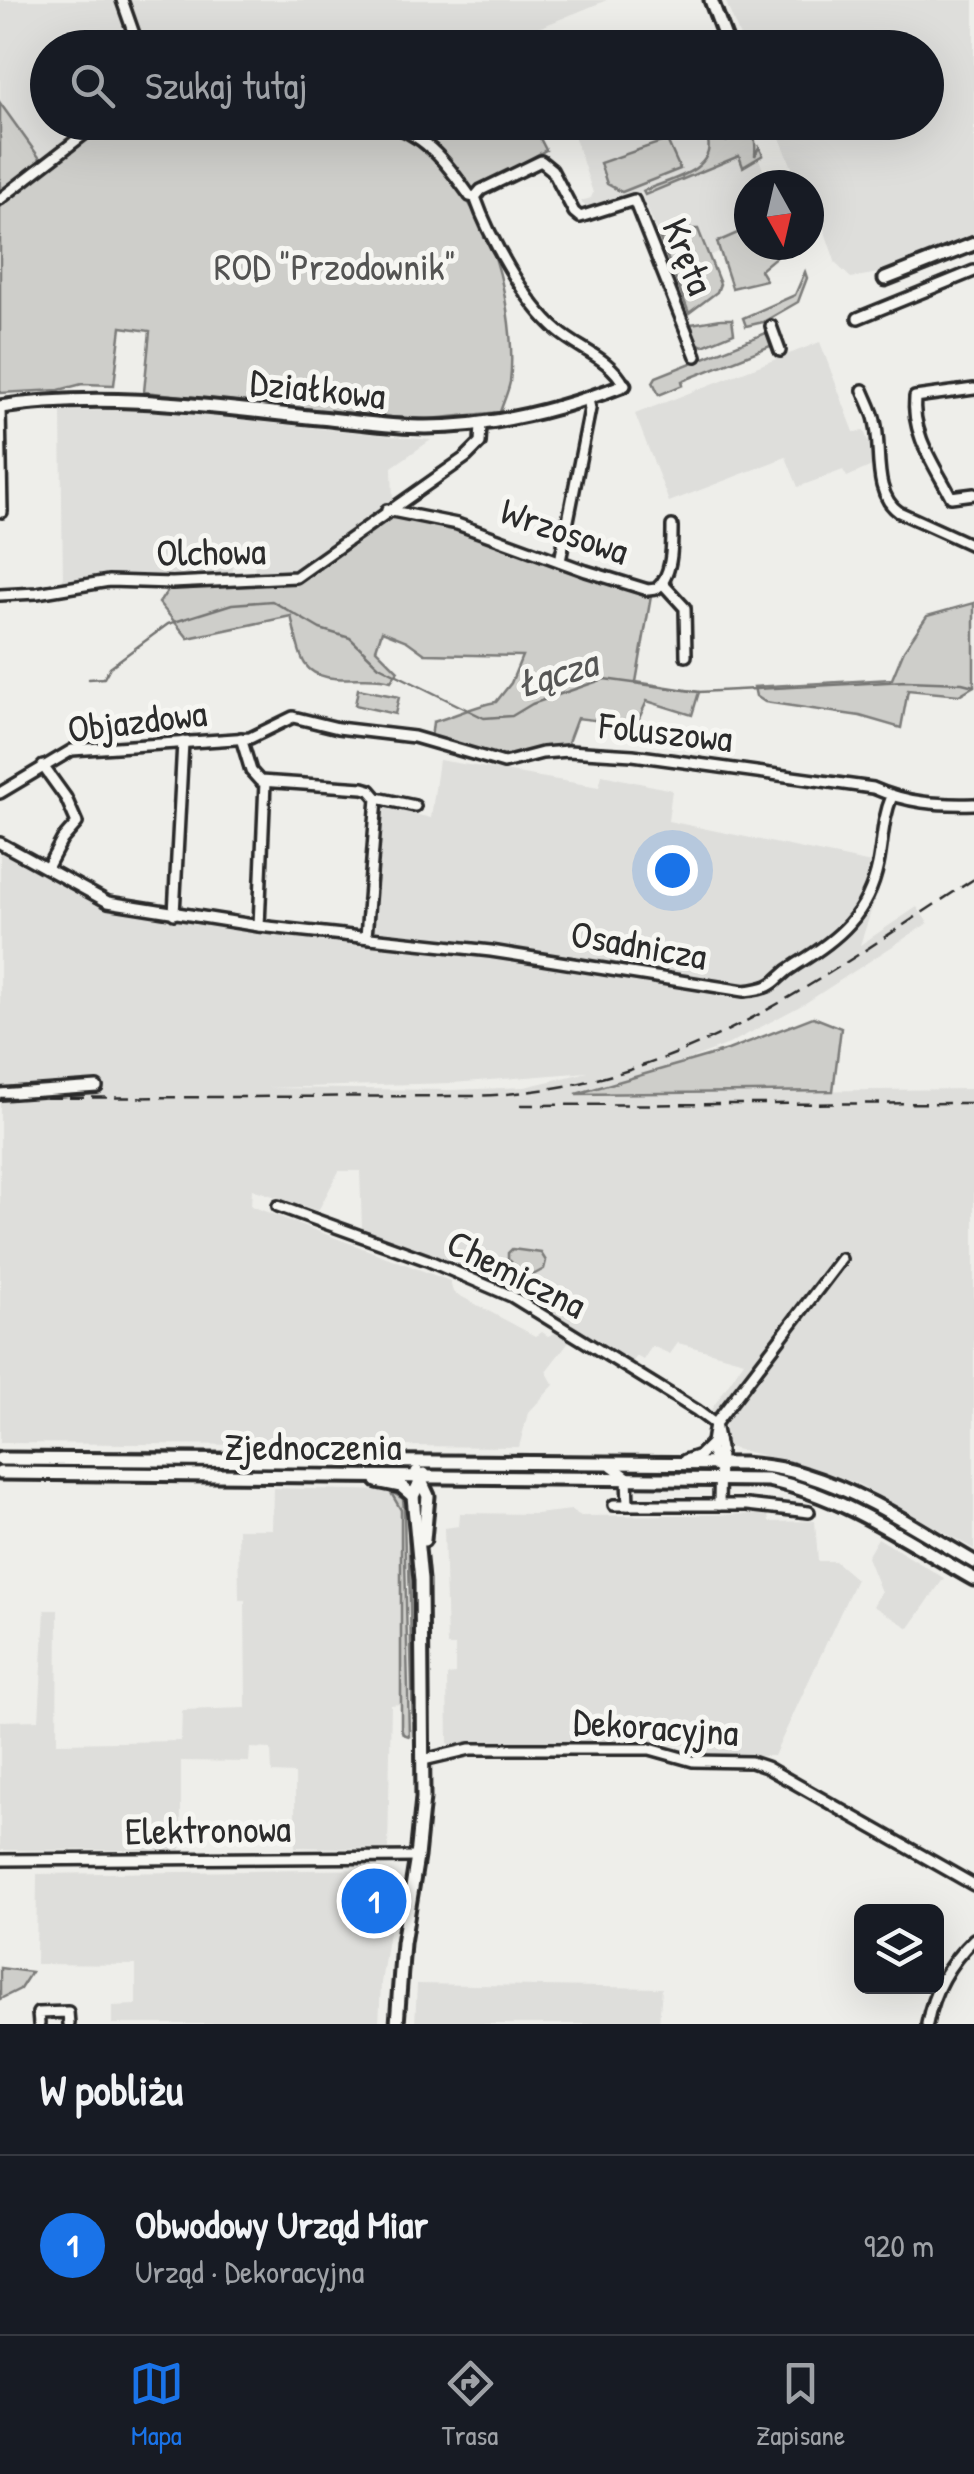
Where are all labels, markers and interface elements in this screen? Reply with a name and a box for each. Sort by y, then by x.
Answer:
search box [30,30,944,140]
icon: search [65,58,120,113]
text: Szukaj tutaj [145,59,307,111]
north arrow [734,170,824,260]
street label: Kręta [650,210,728,302]
park label: ROD "Przodownik" [214,240,456,292]
street label: Działkowa [248,355,388,421]
street label: Wrzosowa [494,484,636,576]
street label: Olchowa [156,524,266,578]
water label: Łącza [509,633,607,710]
street label: Objazdowa [65,686,210,754]
street label: Foluszowa [596,698,735,764]
your location [647,845,698,896]
street label: Osadnicza [567,906,711,982]
street label: Chemiczna [439,1216,595,1330]
street label: Zjednoczenia [224,1420,402,1472]
street label: Dekoracyjna [572,1694,741,1758]
street label: Elektronowa [125,1802,291,1856]
pin: 1 [342,1864,406,1938]
map controls [854,1904,944,1994]
button: layers [854,1904,944,1994]
text: W pobliżu [40,2061,183,2118]
text: Obwodowy Urząd Miar [135,2198,428,2250]
text: 1 [67,2224,78,2267]
text: 920 m [864,2224,934,2267]
text: Urząd · Dekoracyjna [135,2250,364,2293]
tab: Mapa [129,2356,184,2454]
tab: Trasa [442,2356,498,2454]
tab: Zapisane [756,2356,845,2454]

